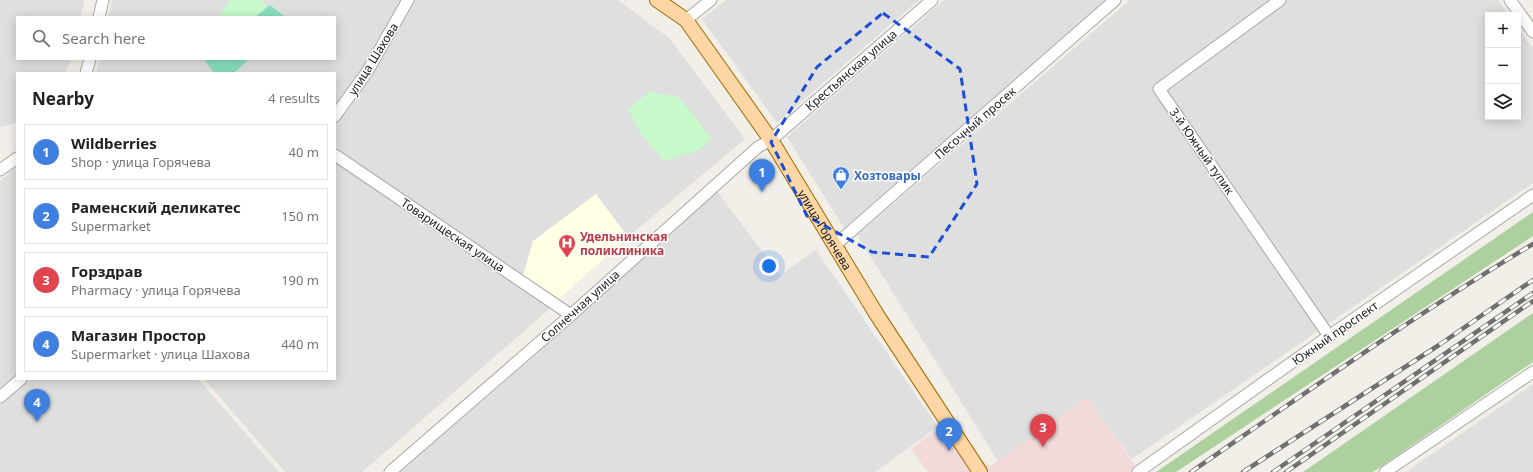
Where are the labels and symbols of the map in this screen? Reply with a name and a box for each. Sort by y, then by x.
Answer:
street label: улица Шахова [344,20,402,98]
street label: Крестьянская улица [802,25,900,115]
street label: Песочный просек [931,82,1020,163]
street label: 3-й Южный тупик [1166,104,1239,198]
pin: 1 [749,159,775,192]
shop icon: Хозтовары [831,165,851,190]
place label: Хозтовары [854,167,921,184]
street label: улица Горячева [794,186,856,273]
street label: Товарищеская улица [398,194,508,276]
place label: Удельнинская поликлиника [580,228,668,259]
hospital icon: Удельнинская поликлиника [557,233,577,258]
your location [759,256,779,276]
street label: Солнечная улица [537,266,623,346]
street label: Южный проспект [1289,297,1382,369]
pin: 4 [24,389,50,422]
pin: 3 [1030,414,1056,447]
pin: 2 [936,418,962,451]

